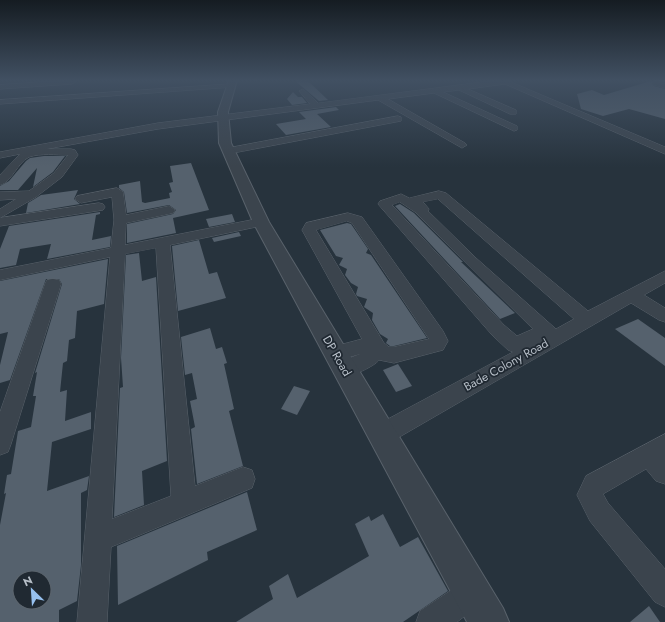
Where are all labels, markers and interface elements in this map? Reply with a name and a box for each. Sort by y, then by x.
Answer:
street label: DP Road [318,332,356,380]
street label: Bade Colony Road [460,334,552,396]
north arrow [12,570,52,610]
text: N [20,572,35,590]

